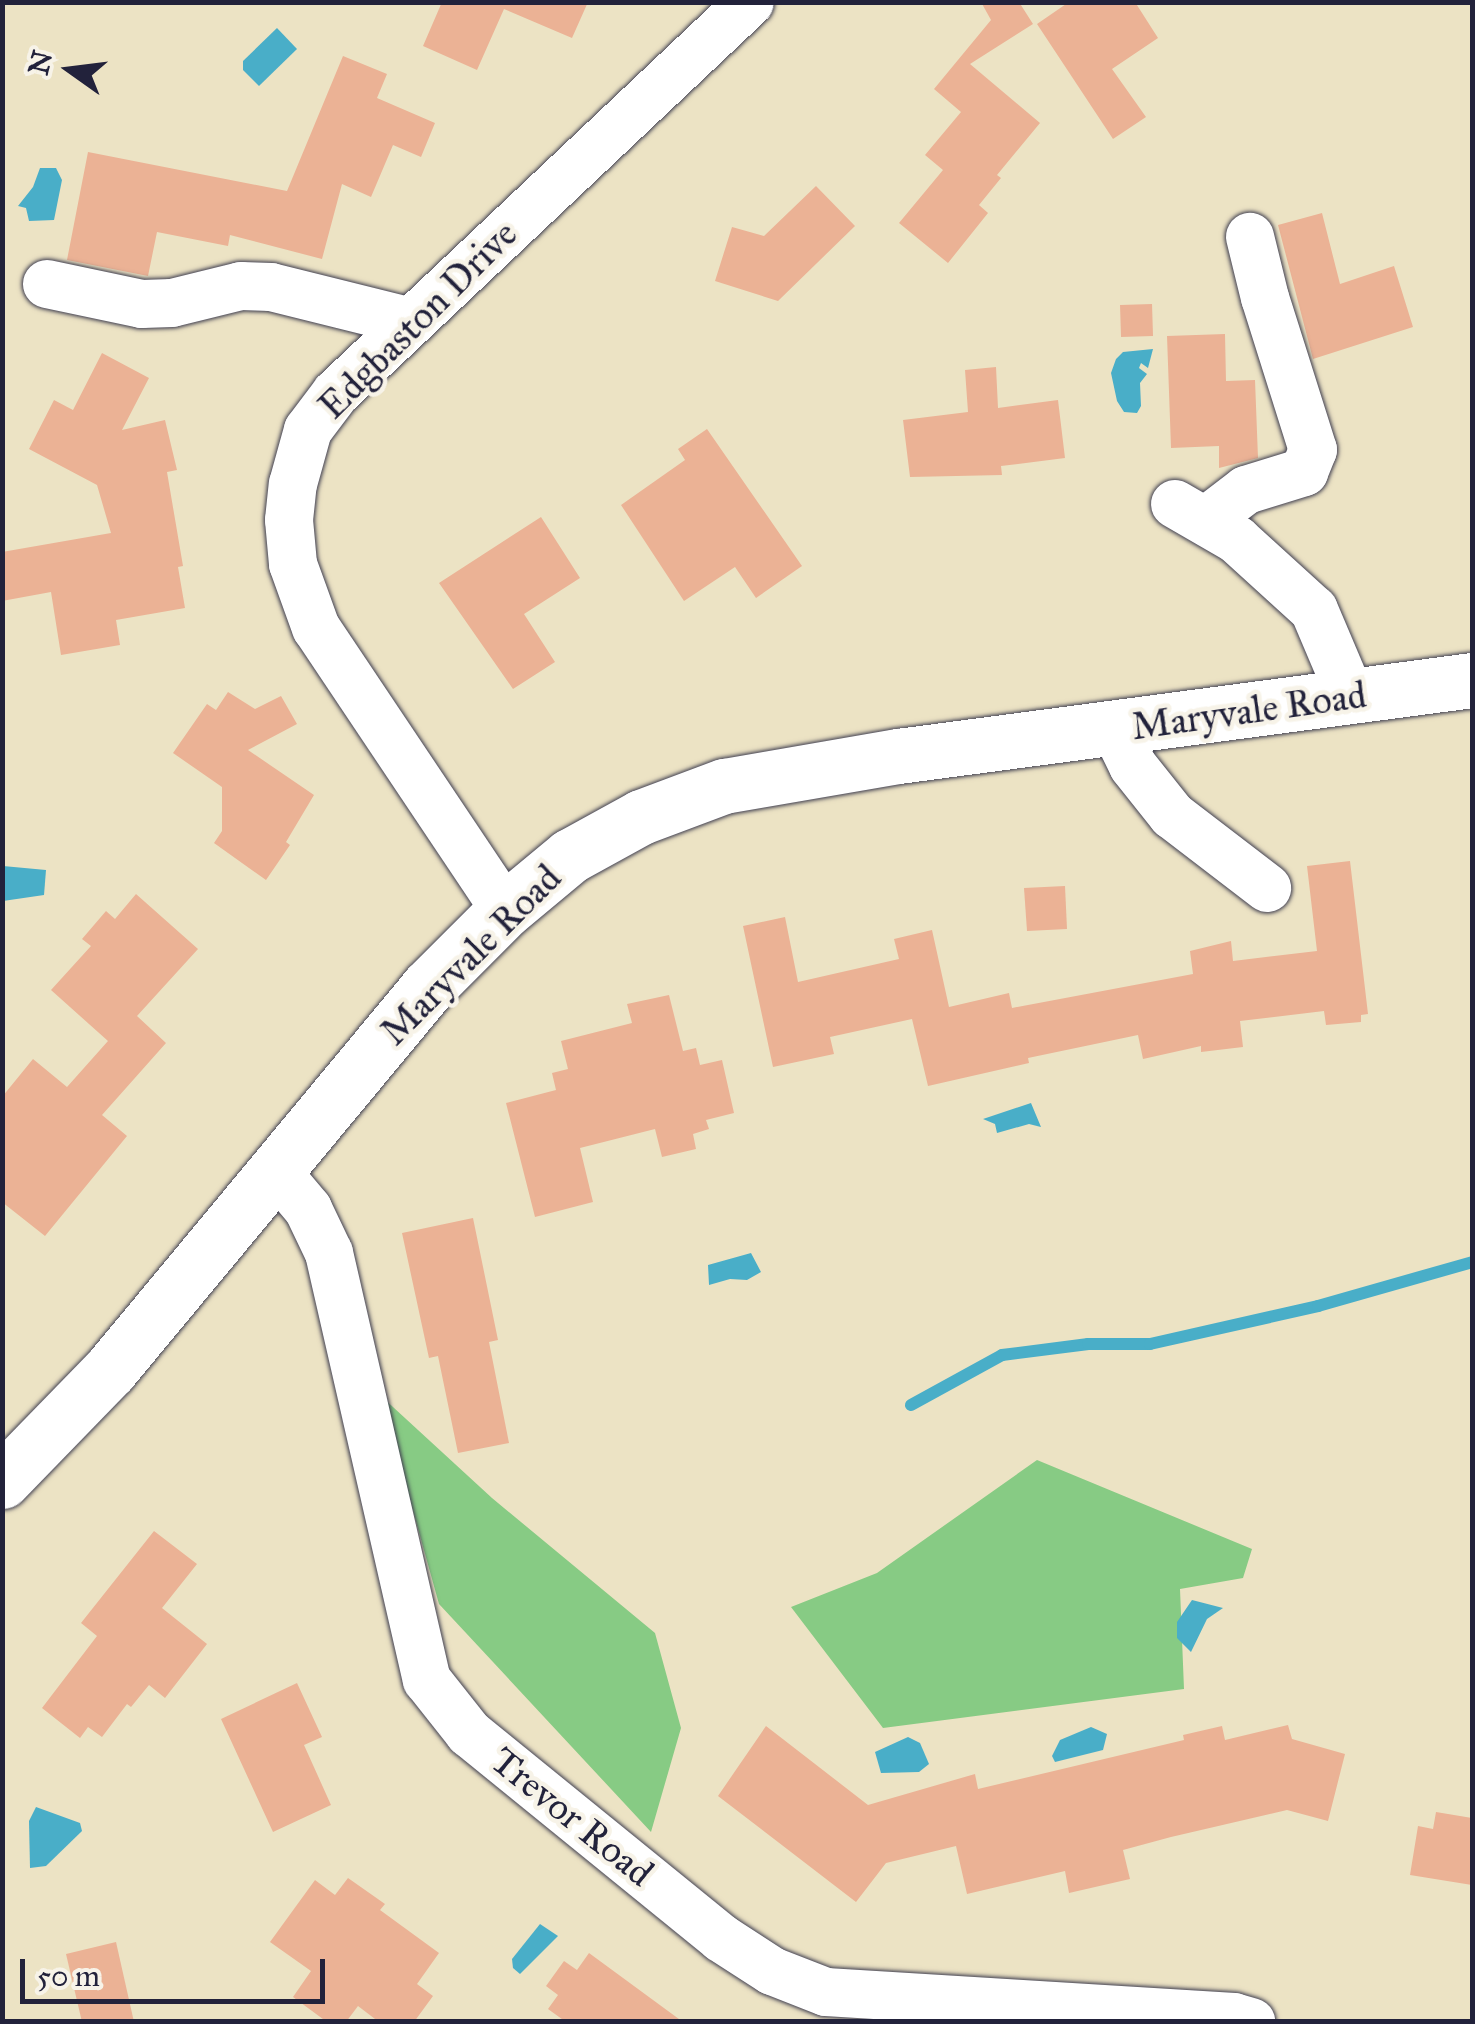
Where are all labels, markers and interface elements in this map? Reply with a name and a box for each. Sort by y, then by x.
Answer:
north arrow [20,20,120,120]
text: N [21,47,60,78]
street label: Edgbaston Drive [309,211,527,429]
street label: Maryvale Road [1129,672,1369,750]
street label: Maryvale Road [371,855,571,1055]
street label: Trevor Road [482,1738,662,1896]
scale bar [25,1939,330,2001]
text: 50 m [37,1958,100,1994]

